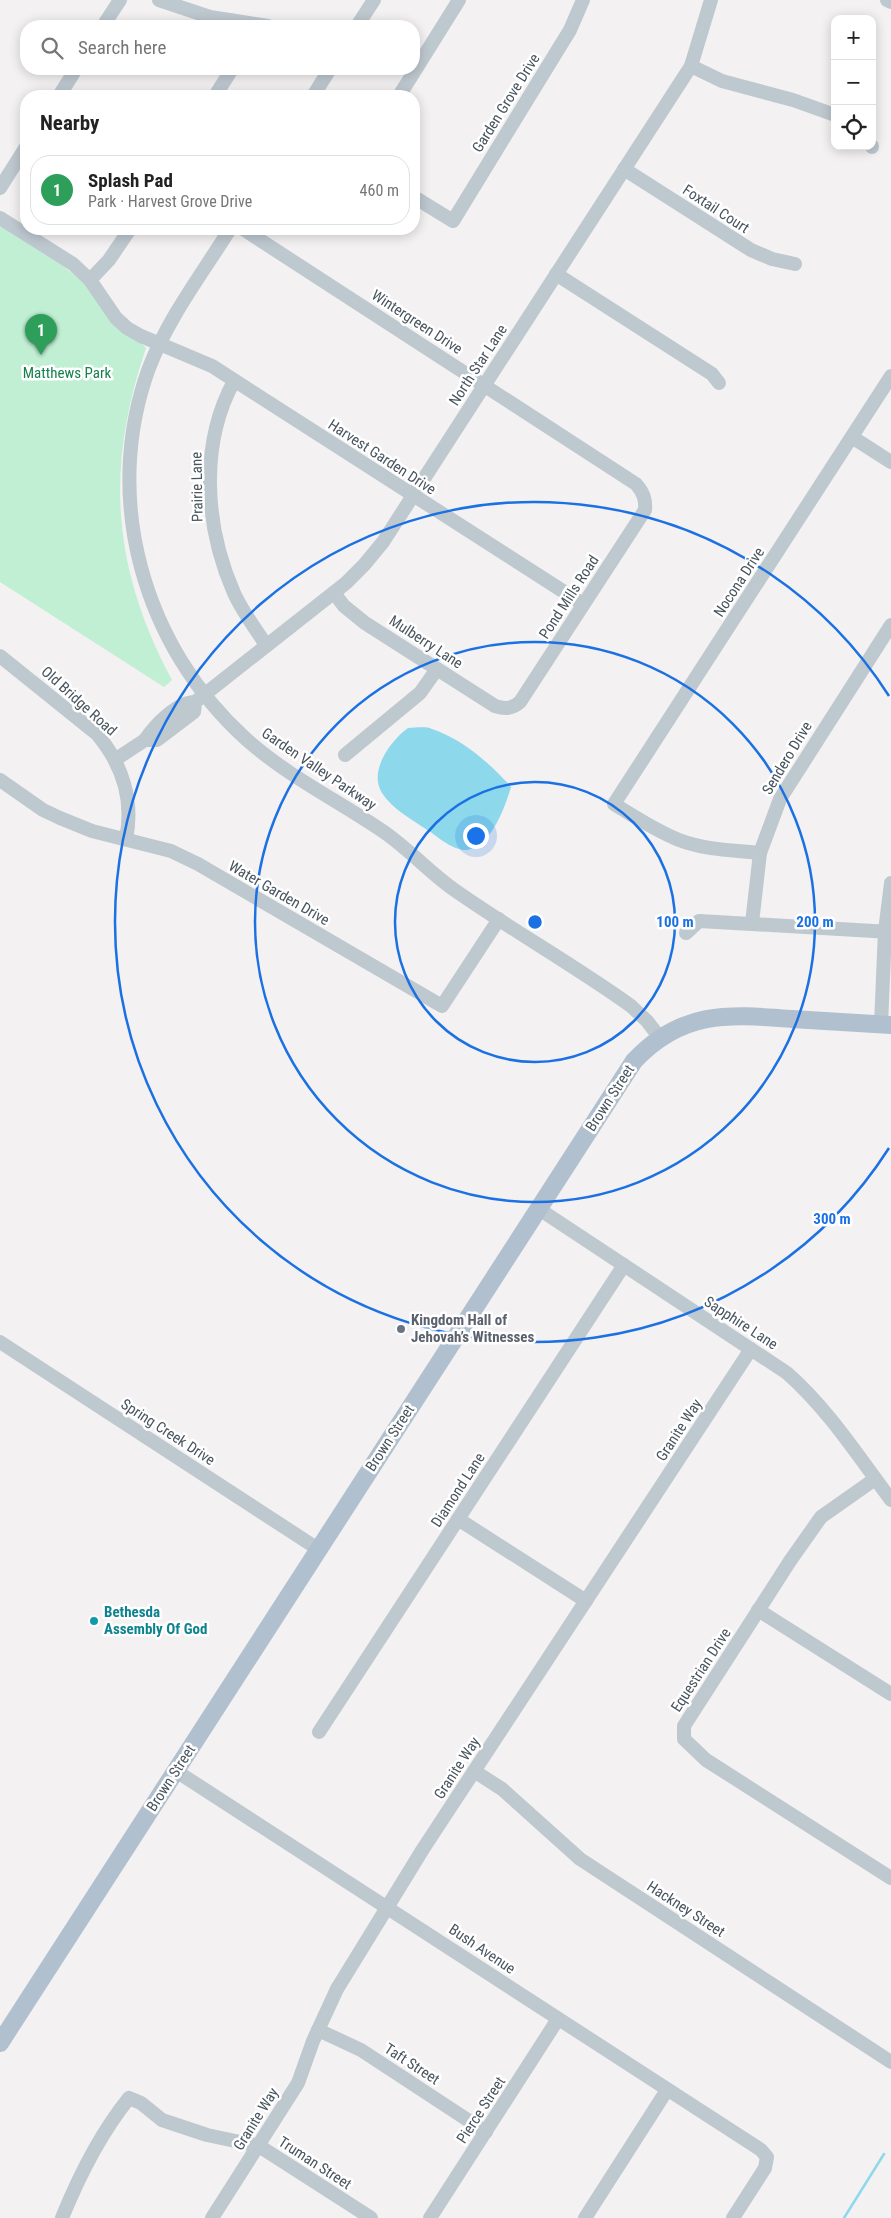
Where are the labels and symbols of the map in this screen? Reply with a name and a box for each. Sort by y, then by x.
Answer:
street label: Garden Grove Drive [468,50,544,156]
street label: Foxtail Court [679,181,753,237]
street label: Wintergreen Drive [368,286,466,358]
pin: 1 [25,314,57,355]
street label: North Star Lane [445,321,511,409]
park label: Matthews Park [23,364,111,382]
street label: Harvest Garden Drive [325,415,439,499]
street label: Prairie Lane [187,452,207,522]
street label: Nocona Drive [710,544,768,620]
street label: Pond Mills Road [535,552,603,642]
street label: Mulberry Lane [386,612,466,672]
street label: Old Bridge Road [38,663,120,739]
street label: Sendero Drive [758,718,816,798]
street label: Garden Valley Parkway [258,724,380,814]
your location [463,823,489,849]
street label: Water Garden Drive [225,857,333,929]
centre of rings [526,913,544,931]
text: 100 m [656,913,694,931]
text: 200 m [796,913,834,931]
street label: Brown Street [582,1061,638,1135]
text: 300 m [813,1210,851,1228]
street label: Sapphire Lane [701,1293,781,1353]
place label: Kingdom Hall of Jehovah’s Witnesses [411,1311,535,1346]
marker: Kingdom Hall of Jehovah’s Witnesses [395,1323,407,1335]
street label: Spring Creek Drive [118,1395,218,1469]
street label: Granite Way [652,1396,706,1464]
street label: Brown Street [362,1401,418,1475]
street label: Diamond Lane [427,1450,489,1530]
place label: Bethesda Assembly Of God [104,1603,207,1638]
marker: Bethesda Assembly Of God [88,1615,100,1627]
street label: Equestrian Drive [667,1625,735,1715]
street label: Granite Way [430,1734,484,1802]
street label: Brown Street [143,1741,199,1815]
street label: Hackney Street [644,1877,728,1941]
street label: Bush Avenue [445,1920,519,1978]
street label: Taft Street [381,2040,443,2088]
street label: Pierce Street [453,2073,509,2147]
street label: Granite Way [230,2084,282,2154]
street label: Truman Street [275,2133,355,2193]

